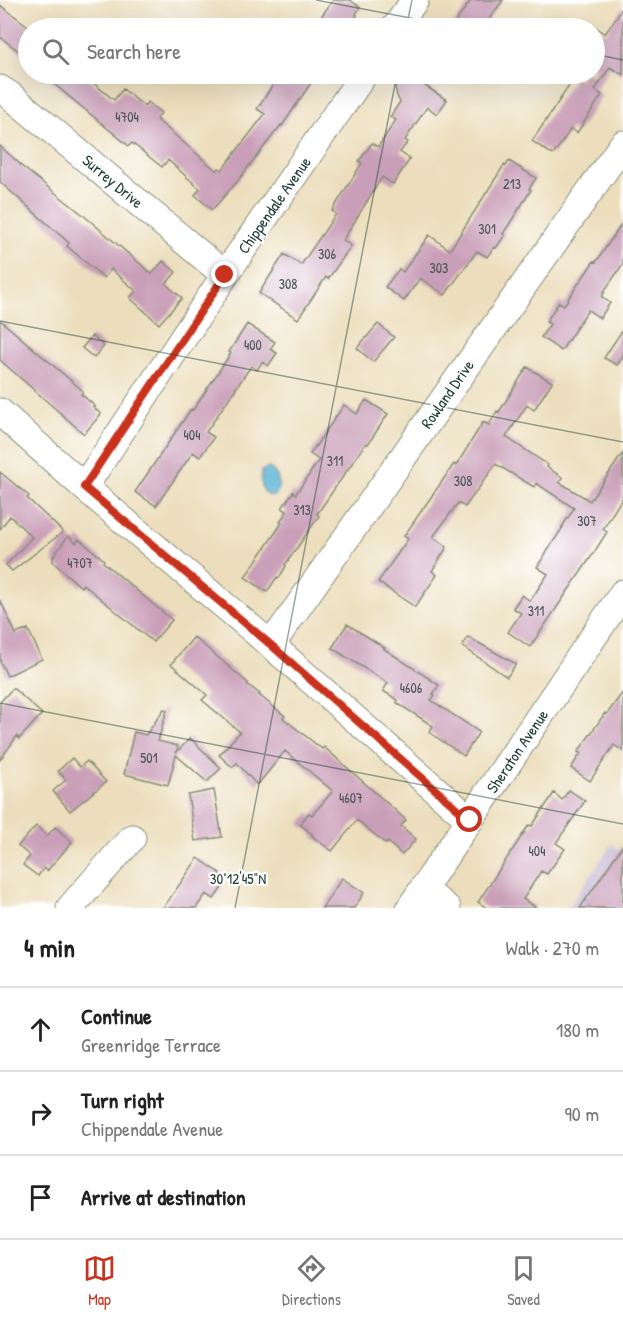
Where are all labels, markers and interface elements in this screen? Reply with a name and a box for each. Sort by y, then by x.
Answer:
search box [18,18,605,84]
icon: search [39,35,72,68]
text: Search here [87,36,181,66]
house number: 4704 [115,107,139,126]
street label: Surrey Drive [78,149,149,213]
street label: Chippendale Avenue [232,152,316,258]
house number: 213 [503,174,521,193]
house number: 301 [478,219,496,238]
house number: 306 [318,244,336,263]
house number: 303 [430,258,448,277]
route end [211,261,237,287]
house number: 308 [279,274,297,293]
house number: 400 [244,335,262,354]
street label: Rowland Drive [415,355,479,433]
house number: 404 [184,425,200,444]
house number: 311 [327,451,343,470]
house number: 308 [454,471,472,490]
house number: 313 [293,500,311,519]
house number: 307 [577,511,597,530]
house number: 4707 [67,553,93,572]
house number: 311 [528,601,544,620]
house number: 4606 [400,678,423,697]
street label: Sheraton Avenue [481,704,553,797]
house number: 501 [140,748,158,767]
house number: 4607 [339,788,363,807]
route start [456,806,482,832]
house number: 404 [529,841,545,860]
text: 30°12'45"N [210,868,266,889]
text: 4 min [24,930,75,965]
text: Walk · 270 m [506,934,599,961]
text: Continue [81,1001,152,1031]
icon: ahead [24,1013,57,1046]
text: 180 m [556,1016,599,1043]
text: Greenridge Terrace [81,1031,221,1058]
text: Turn right [81,1085,164,1115]
icon: right [24,1097,57,1130]
text: 90 m [565,1100,599,1127]
text: Chippendale Avenue [81,1115,223,1142]
icon: arrive [24,1181,57,1214]
text: Arrive at destination [81,1182,246,1212]
tab: Map [83,1252,116,1310]
tab: Directions [282,1252,341,1310]
tab: Saved [507,1252,540,1310]

